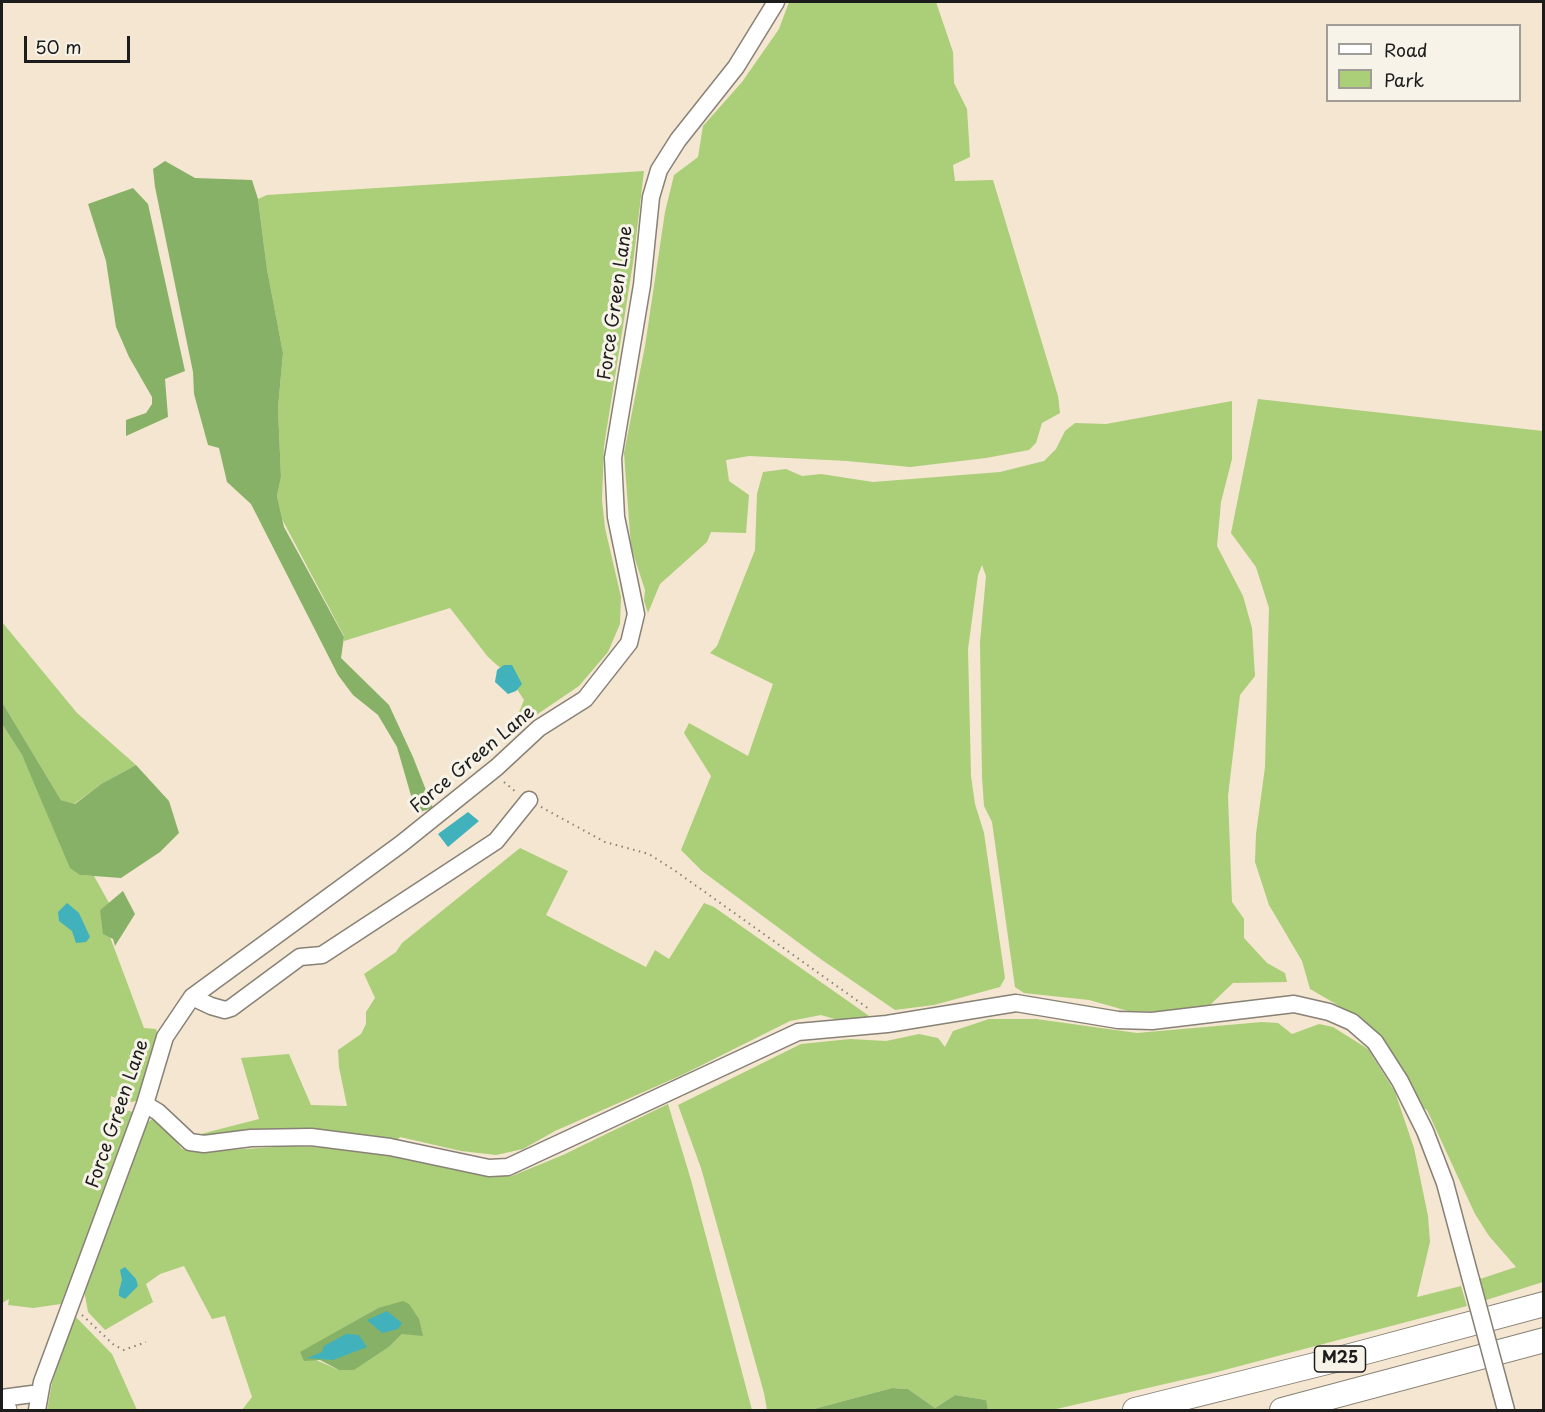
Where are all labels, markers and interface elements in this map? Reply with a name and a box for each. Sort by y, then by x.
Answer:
scale bar [27,24,134,62]
legend [1326,24,1521,102]
text: 50 m [35,33,82,60]
text: Road [1384,36,1428,63]
text: Park [1384,66,1424,93]
street label: Force Green Lane [594,224,638,382]
street label: Force Green Lane [406,702,540,818]
street label: Force Green Lane [82,1037,154,1191]
road number: M25 [1314,1346,1366,1372]

